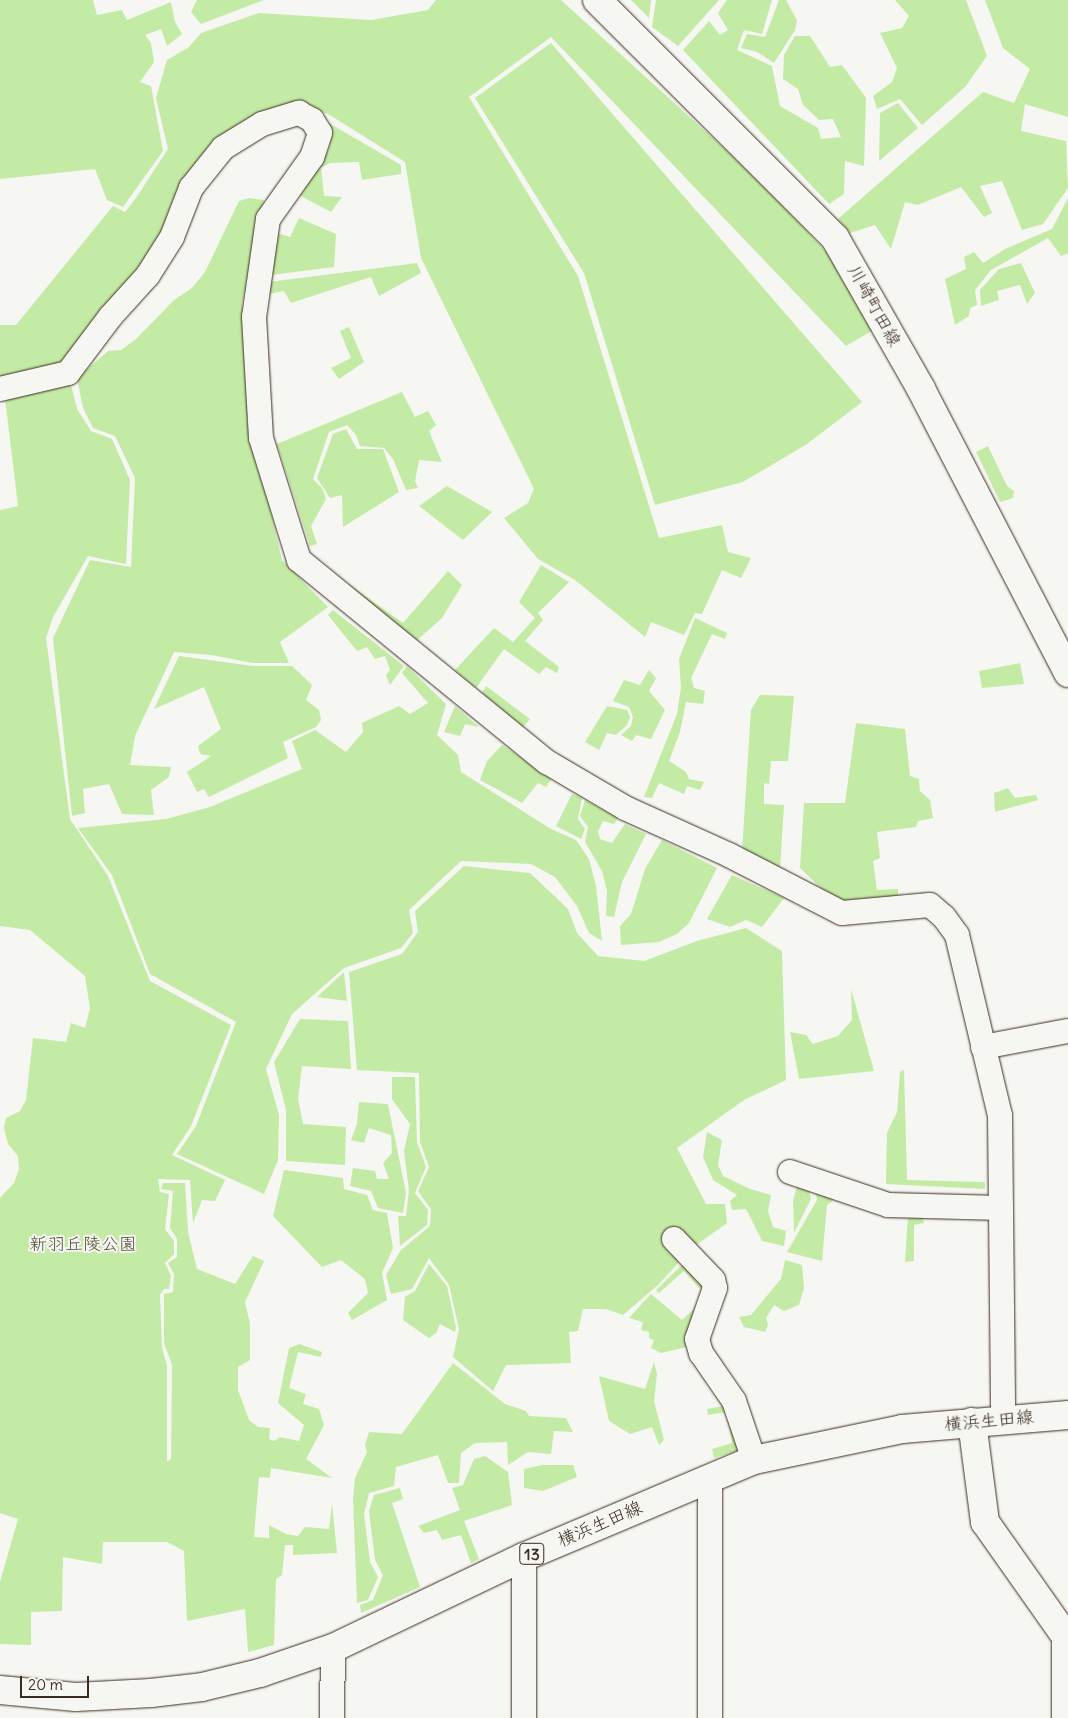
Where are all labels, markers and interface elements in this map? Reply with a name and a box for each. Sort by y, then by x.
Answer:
street label: 川崎町田線 [843,261,905,351]
park label: 新羽丘陵公園 [29,1233,137,1255]
street label: 横浜生田線 [943,1406,1035,1436]
street label: 横浜生田線 [554,1496,646,1552]
road number: 13 [518,1540,546,1568]
scale bar [22,1666,91,1698]
text: 20 m [28,1675,63,1694]

